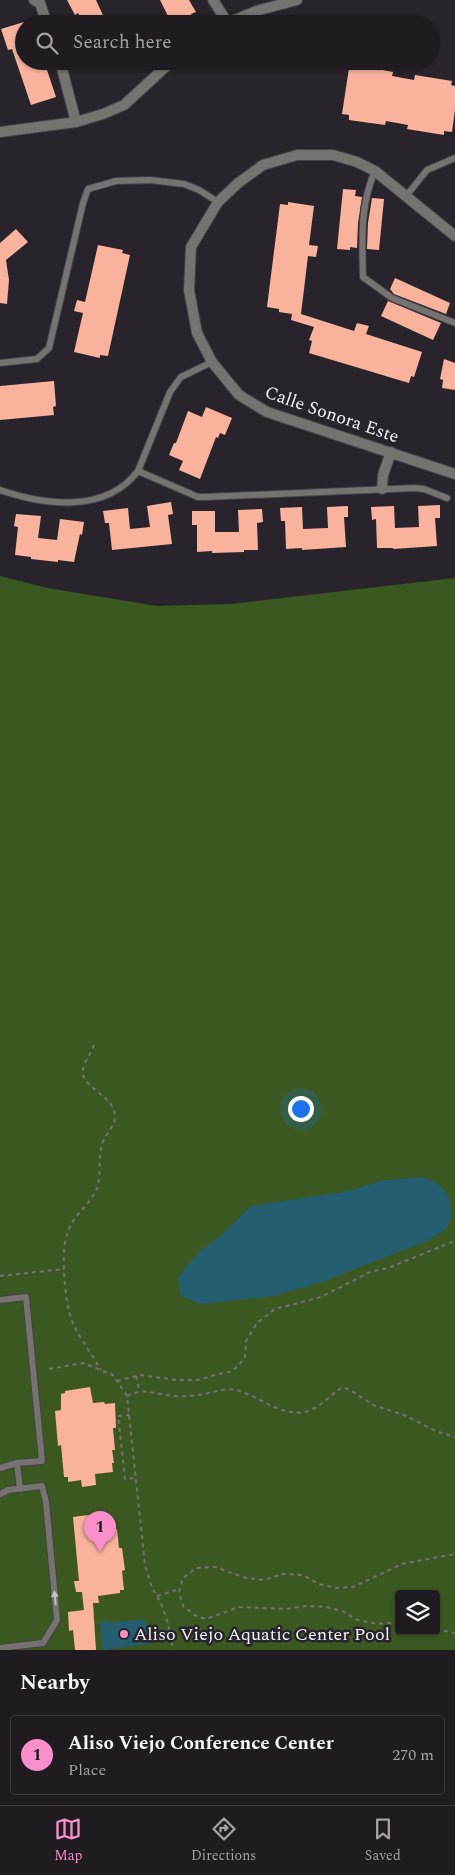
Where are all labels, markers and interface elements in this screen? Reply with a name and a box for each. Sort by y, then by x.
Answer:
search box [15,15,440,70]
text: Search here [73,28,172,57]
icon: search [33,29,61,57]
street label: Calle Sonora Este [261,379,403,450]
your location [288,1096,314,1122]
pin: 1 [84,1511,116,1552]
one-way arrow [51,1590,59,1606]
map controls [395,1590,440,1635]
button: layers [395,1590,440,1635]
place label: Aliso Viejo Aquatic Center Pool [134,1621,390,1648]
marker: Aliso Viejo Aquatic Center Pool [118,1628,130,1640]
text: Nearby [20,1667,90,1699]
text: Aliso Viejo Conference Center [68,1729,334,1758]
text: 1 [33,1743,41,1767]
text: 270 m [392,1743,434,1767]
text: Place [68,1758,106,1782]
tab: Map [54,1815,82,1866]
tab: Directions [191,1815,256,1866]
tab: Saved [365,1815,401,1866]

